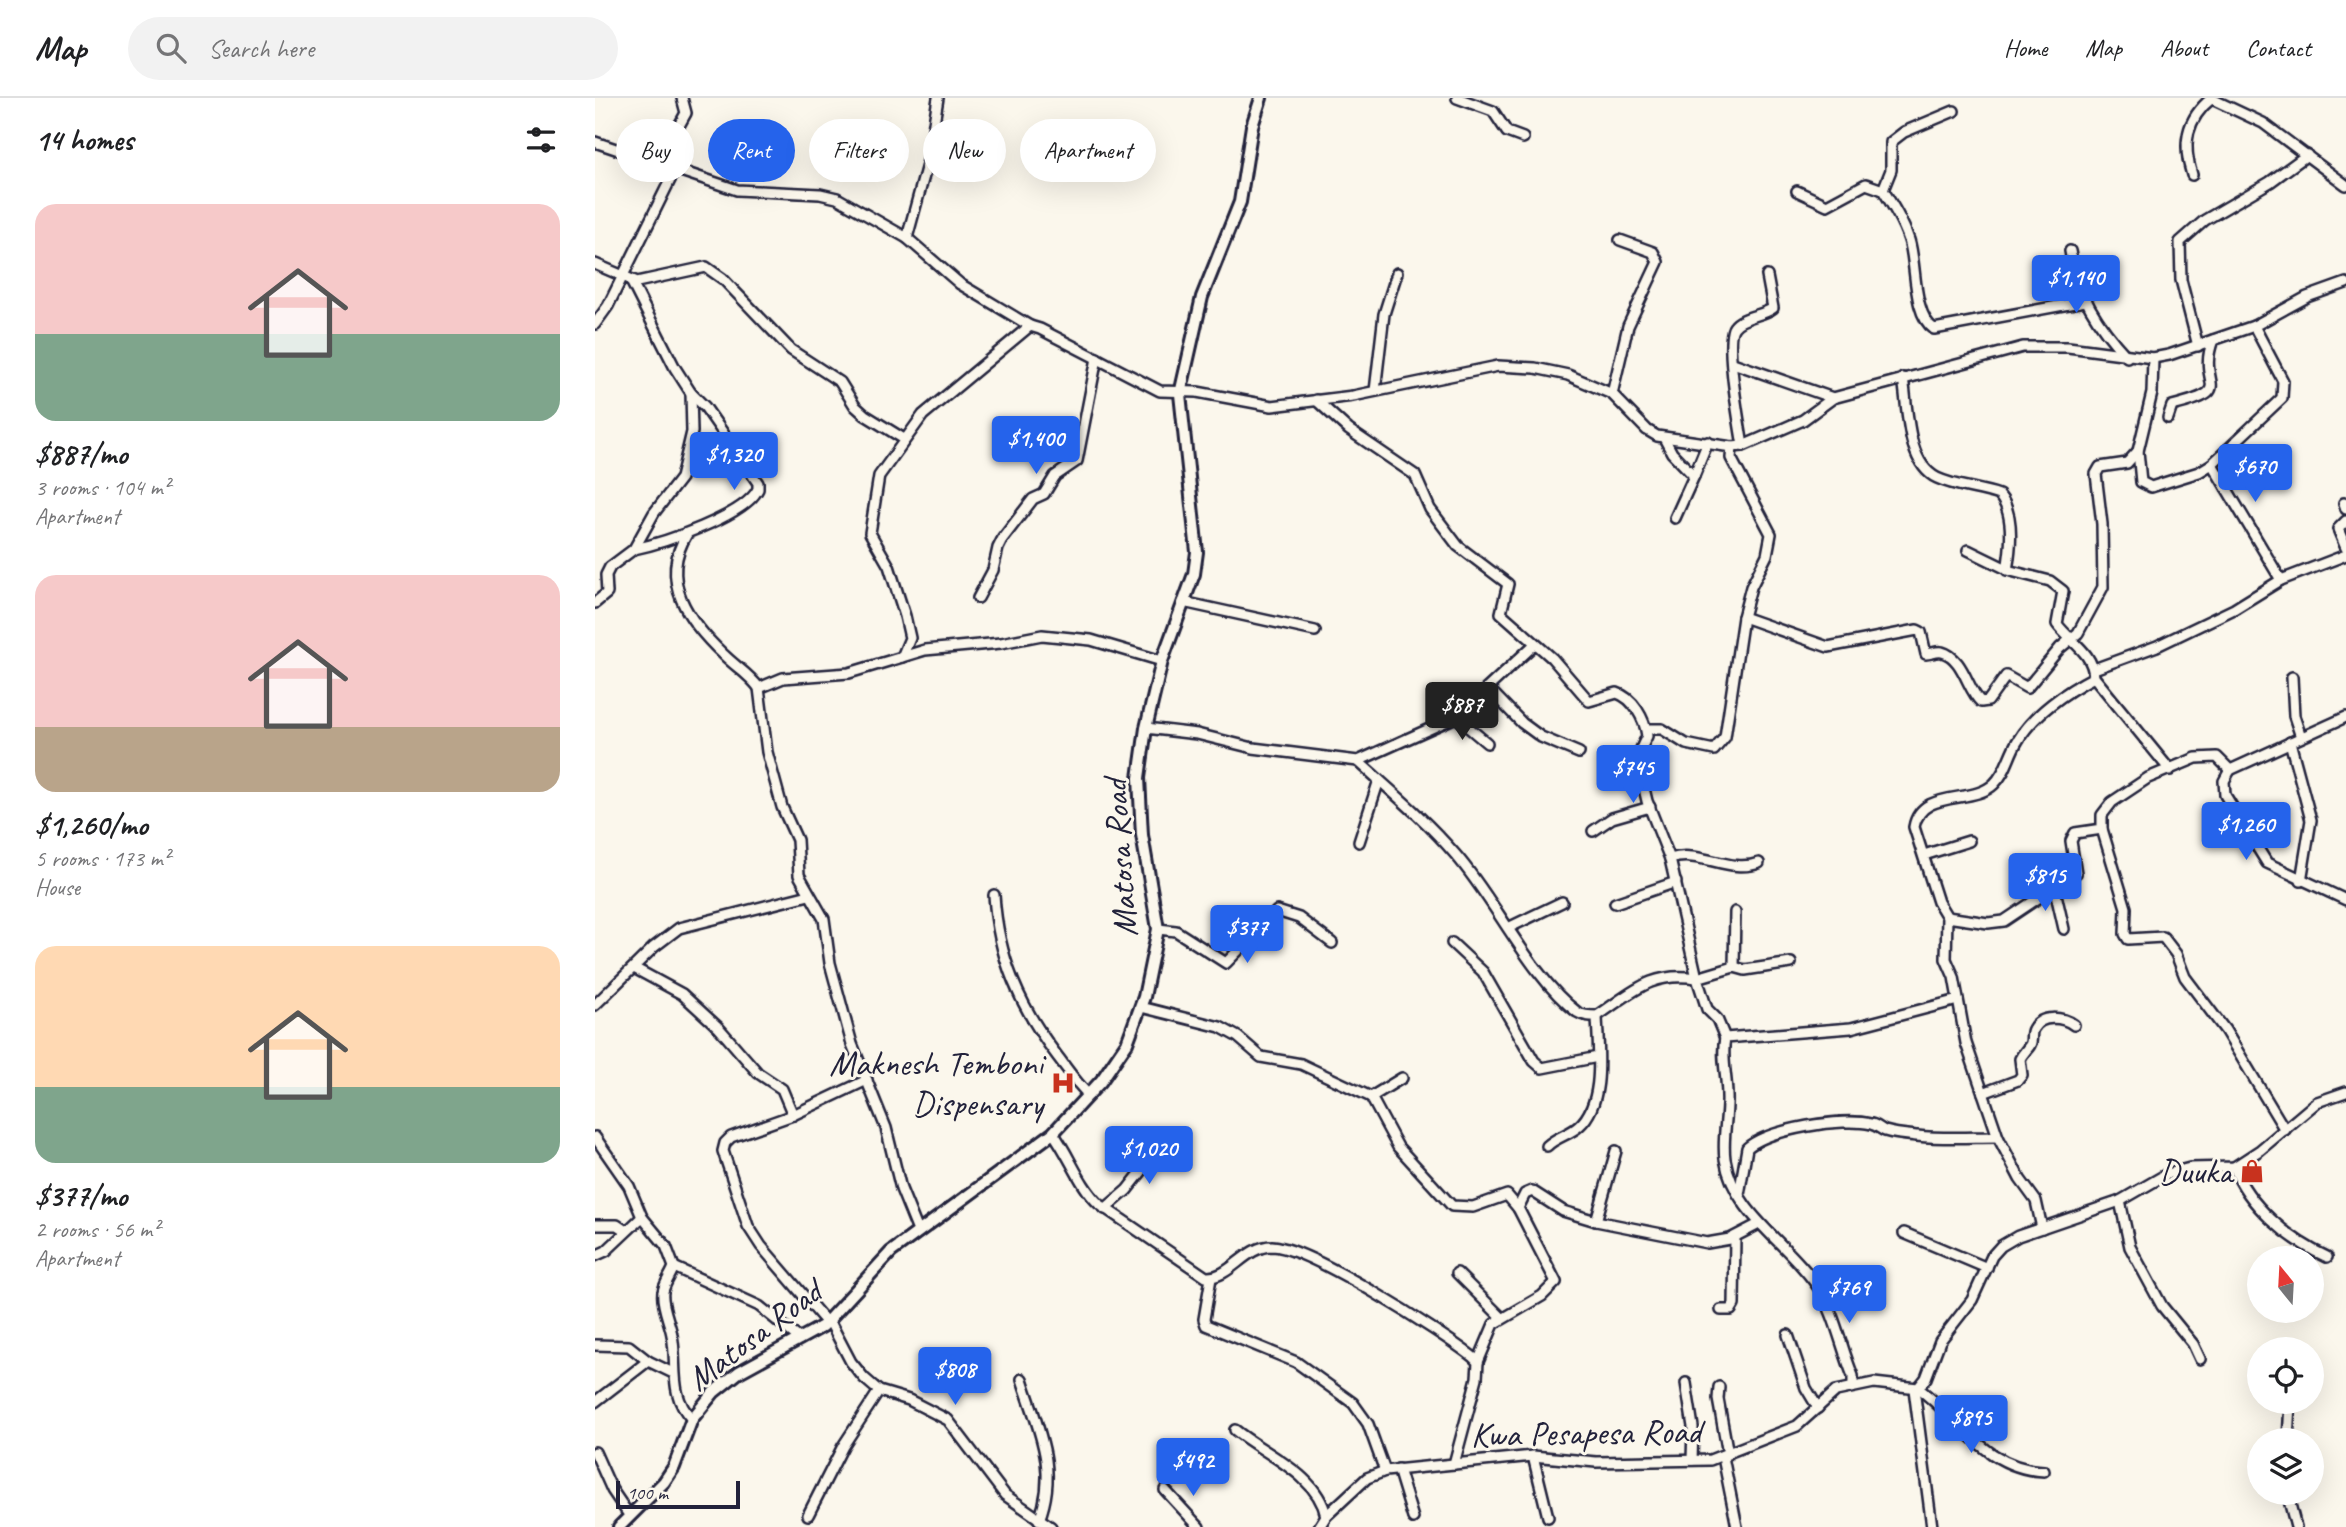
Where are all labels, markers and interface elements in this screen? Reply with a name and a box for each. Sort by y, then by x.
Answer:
search box [128,17,618,80]
text: Map [35,27,86,69]
icon: search [152,29,190,67]
text: Search here [208,32,314,65]
text: Home [2004,33,2047,63]
text: Map [2085,33,2122,63]
text: About [2160,33,2208,63]
text: Contact [2246,33,2311,63]
chip: Buy [616,119,694,182]
chip: Rent [708,119,795,182]
chip: Filters [809,119,909,182]
chip: New [923,119,1006,182]
chip: Apartment [1020,119,1156,182]
text: 14 homes [35,121,133,159]
icon: filters [522,121,560,159]
icon: home [235,250,361,376]
pin: $1,140 [2019,256,2133,315]
text: $1,140 [2048,263,2104,292]
pin: $1,400 [979,416,1093,476]
text: $1,400 [1008,424,1064,453]
pin: $1,320 [677,432,791,492]
text: $887/mo [35,435,127,473]
text: $1,320 [706,440,762,469]
pin: $670 [2214,444,2296,504]
text: $670 [2234,452,2276,481]
text: 3 rooms · 104 m² [35,473,170,502]
text: Apartment [35,502,120,531]
icon: home [235,621,361,747]
pin: $887 [1421,682,1503,742]
text: $887 [1441,690,1483,719]
pin: $745 [1592,746,1674,805]
text: $745 [1613,753,1653,782]
street label: Matosa Road [1092,773,1148,938]
pin: $1,260 [2189,802,2303,862]
text: $1,260/mo [35,806,148,844]
text: $1,260 [2218,810,2274,839]
text: 5 rooms · 173 m² [35,844,170,873]
pin: $815 [2004,854,2086,913]
text: $815 [2024,861,2066,890]
text: House [35,873,80,902]
pin: $377 [1206,906,1288,965]
text: $377 [1226,913,1268,942]
icon: home [235,992,361,1118]
place label: Maknesh Temboni Dispensary [829,1041,1047,1126]
hospital icon: Maknesh Temboni Dispensary [1049,1069,1077,1097]
pin: $1,020 [1092,1126,1206,1186]
text: $1,020 [1121,1134,1177,1163]
place label: Duuka [2159,1149,2235,1194]
shop icon: Duuka [2238,1157,2266,1185]
text: $377/mo [35,1177,127,1215]
text: 2 rooms · 56 m² [35,1215,159,1244]
text: Apartment [35,1244,120,1273]
north arrow [2247,1246,2324,1323]
map controls [2247,1246,2324,1505]
street label: Matosa Road [677,1266,835,1400]
pin: $769 [1808,1266,1890,1325]
text: $769 [1828,1273,1870,1302]
button: locate [2247,1337,2324,1414]
pin: $808 [914,1348,996,1407]
text: $808 [934,1355,976,1384]
pin: $895 [1930,1396,2012,1455]
text: $895 [1951,1403,1991,1432]
street label: Kwa Pesapesa Road [1470,1408,1707,1458]
button: layers [2247,1428,2324,1505]
pin: $492 [1152,1438,1234,1498]
text: $492 [1172,1446,1214,1475]
scale bar [616,1478,740,1510]
text: 100 m [627,1481,668,1505]

